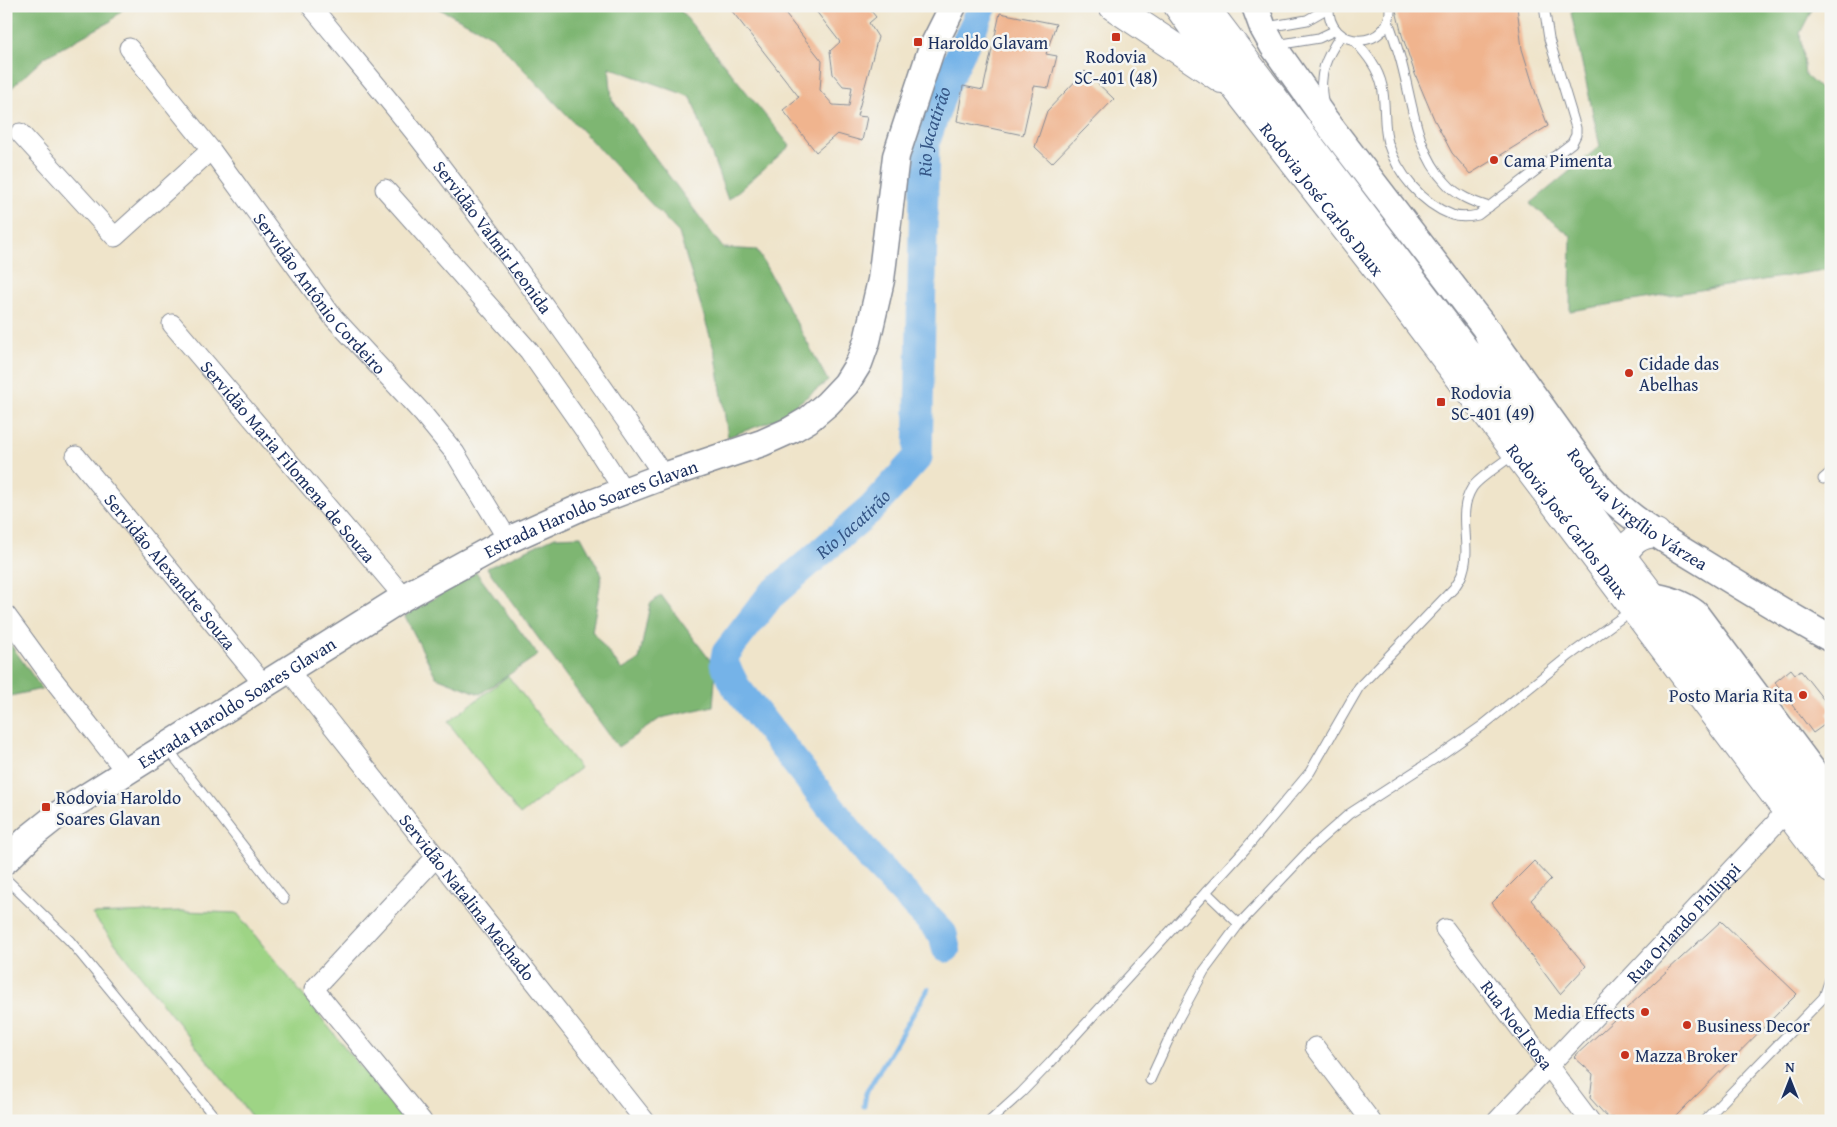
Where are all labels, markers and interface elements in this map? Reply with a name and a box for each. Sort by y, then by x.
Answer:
place label: Haroldo Glavam [928,29,1049,56]
marker: Rodovia SC-401 (48) [1110,31,1122,43]
marker: Haroldo Glavam [912,36,924,48]
place label: Rodovia SC-401 (48) [1074,43,1158,91]
water label: Rio Jacatirão [910,83,958,178]
street label: Rodovia José Carlos Daux [1254,116,1392,282]
place label: Cama Pimenta [1504,147,1613,174]
street label: Servidão Valmir Leonida [427,154,560,319]
marker: Cama Pimenta [1488,154,1500,166]
street label: Servidão Antônio Cordeiro [247,206,393,380]
place label: Cidade das Abelhas [1639,350,1719,398]
street label: Servidão Maria Filomena de Souza [195,354,383,569]
marker: Cidade das Abelhas [1623,367,1635,379]
place label: Rodovia SC-401 (49) [1451,379,1535,427]
marker: Rodovia SC-401 (49) [1435,396,1447,408]
street label: Rodovia José Carlos Daux [1500,438,1636,605]
street label: Rodovia Virgílio Várzea [1561,442,1713,577]
street label: Estrada Haroldo Soares Glavan [479,452,701,564]
water label: Rio Jacatirão [808,483,897,566]
street label: Servidão Alexandre Souza [98,487,243,655]
street label: Estrada Haroldo Soares Glavan [132,630,341,775]
place label: Posto Maria Rita [1669,682,1793,709]
marker: Posto Maria Rita [1797,689,1809,701]
place label: Rodovia Haroldo Soares Glavan [56,784,181,832]
marker: Rodovia Haroldo Soares Glavan [40,801,52,813]
street label: Servidão Natalina Machado [393,808,542,986]
street label: Rua Orlando Philippi [1619,856,1746,989]
street label: Rua Noel Rosa [1475,974,1560,1076]
place label: Media Effects [1534,999,1635,1026]
marker: Media Effects [1639,1006,1651,1018]
place label: Business Decor [1697,1012,1810,1039]
marker: Business Decor [1681,1019,1693,1031]
place label: Mazza Broker [1635,1042,1738,1069]
marker: Mazza Broker [1619,1049,1631,1061]
north arrow [1764,1054,1814,1104]
text: N [1785,1057,1795,1077]

